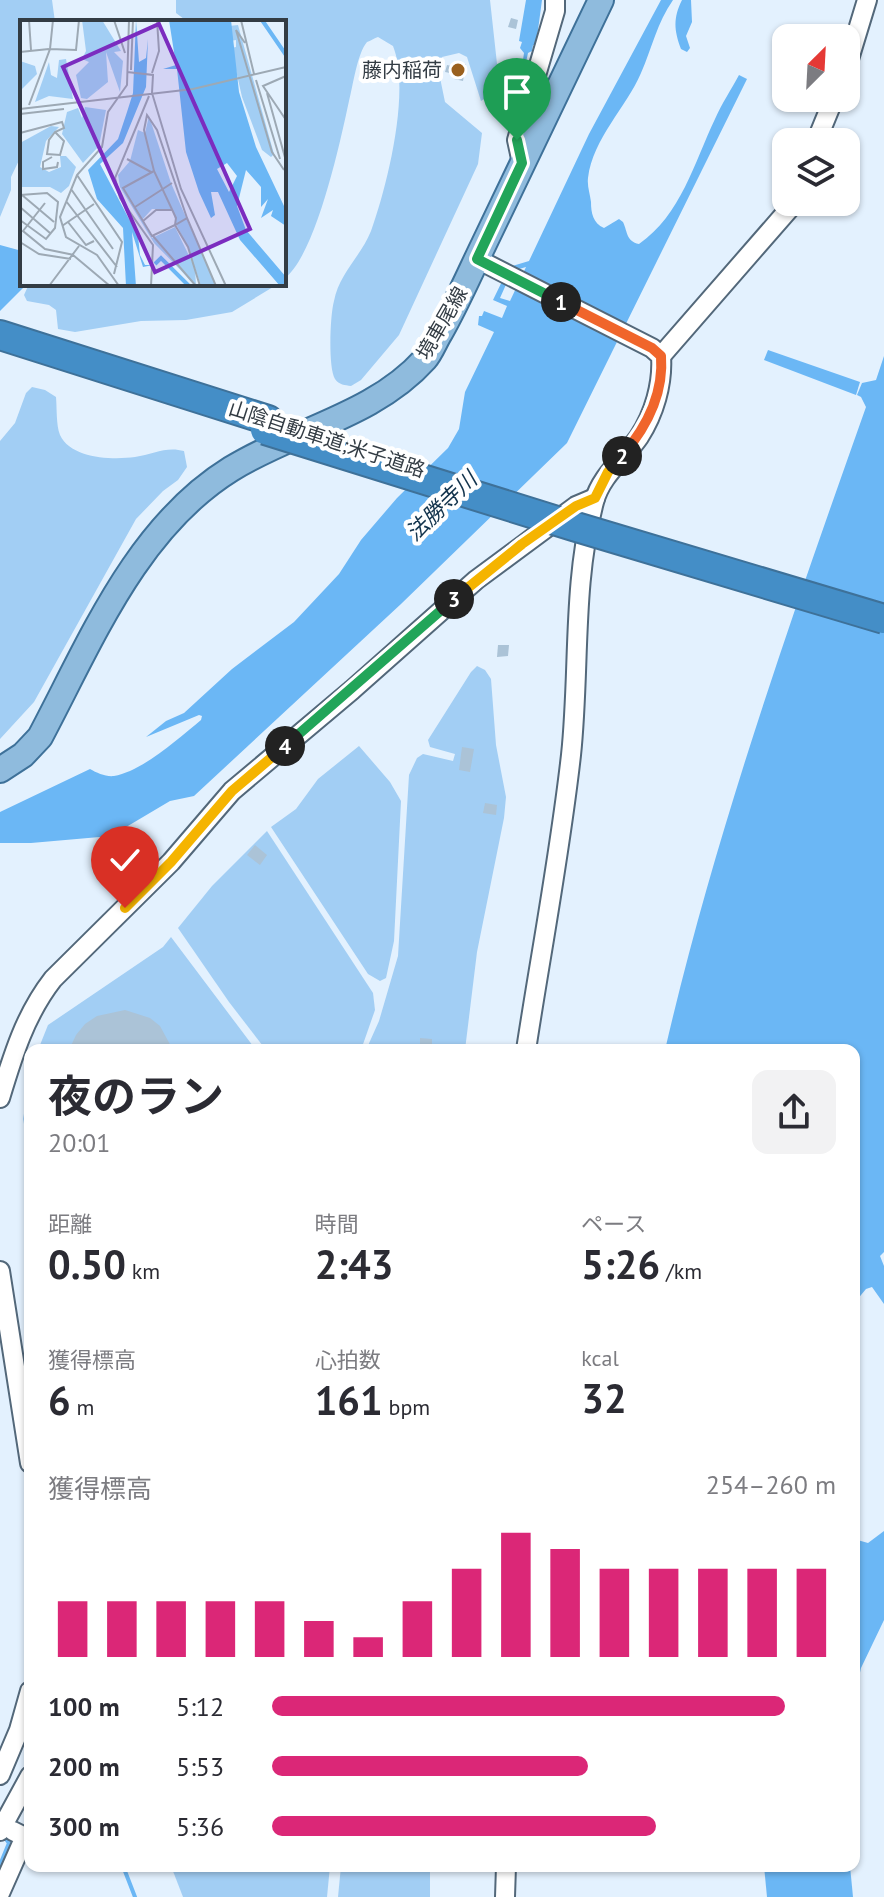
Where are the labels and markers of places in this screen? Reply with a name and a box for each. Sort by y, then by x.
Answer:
place label: 藤内稲荷 [362,57,442,83]
pin [483,58,551,140]
marker: 藤内稲荷 [449,61,467,79]
pin: 1 [541,282,581,322]
pin: 2 [602,436,642,476]
pin: 3 [434,579,474,619]
pin: 4 [265,726,305,766]
pin [91,826,159,908]

